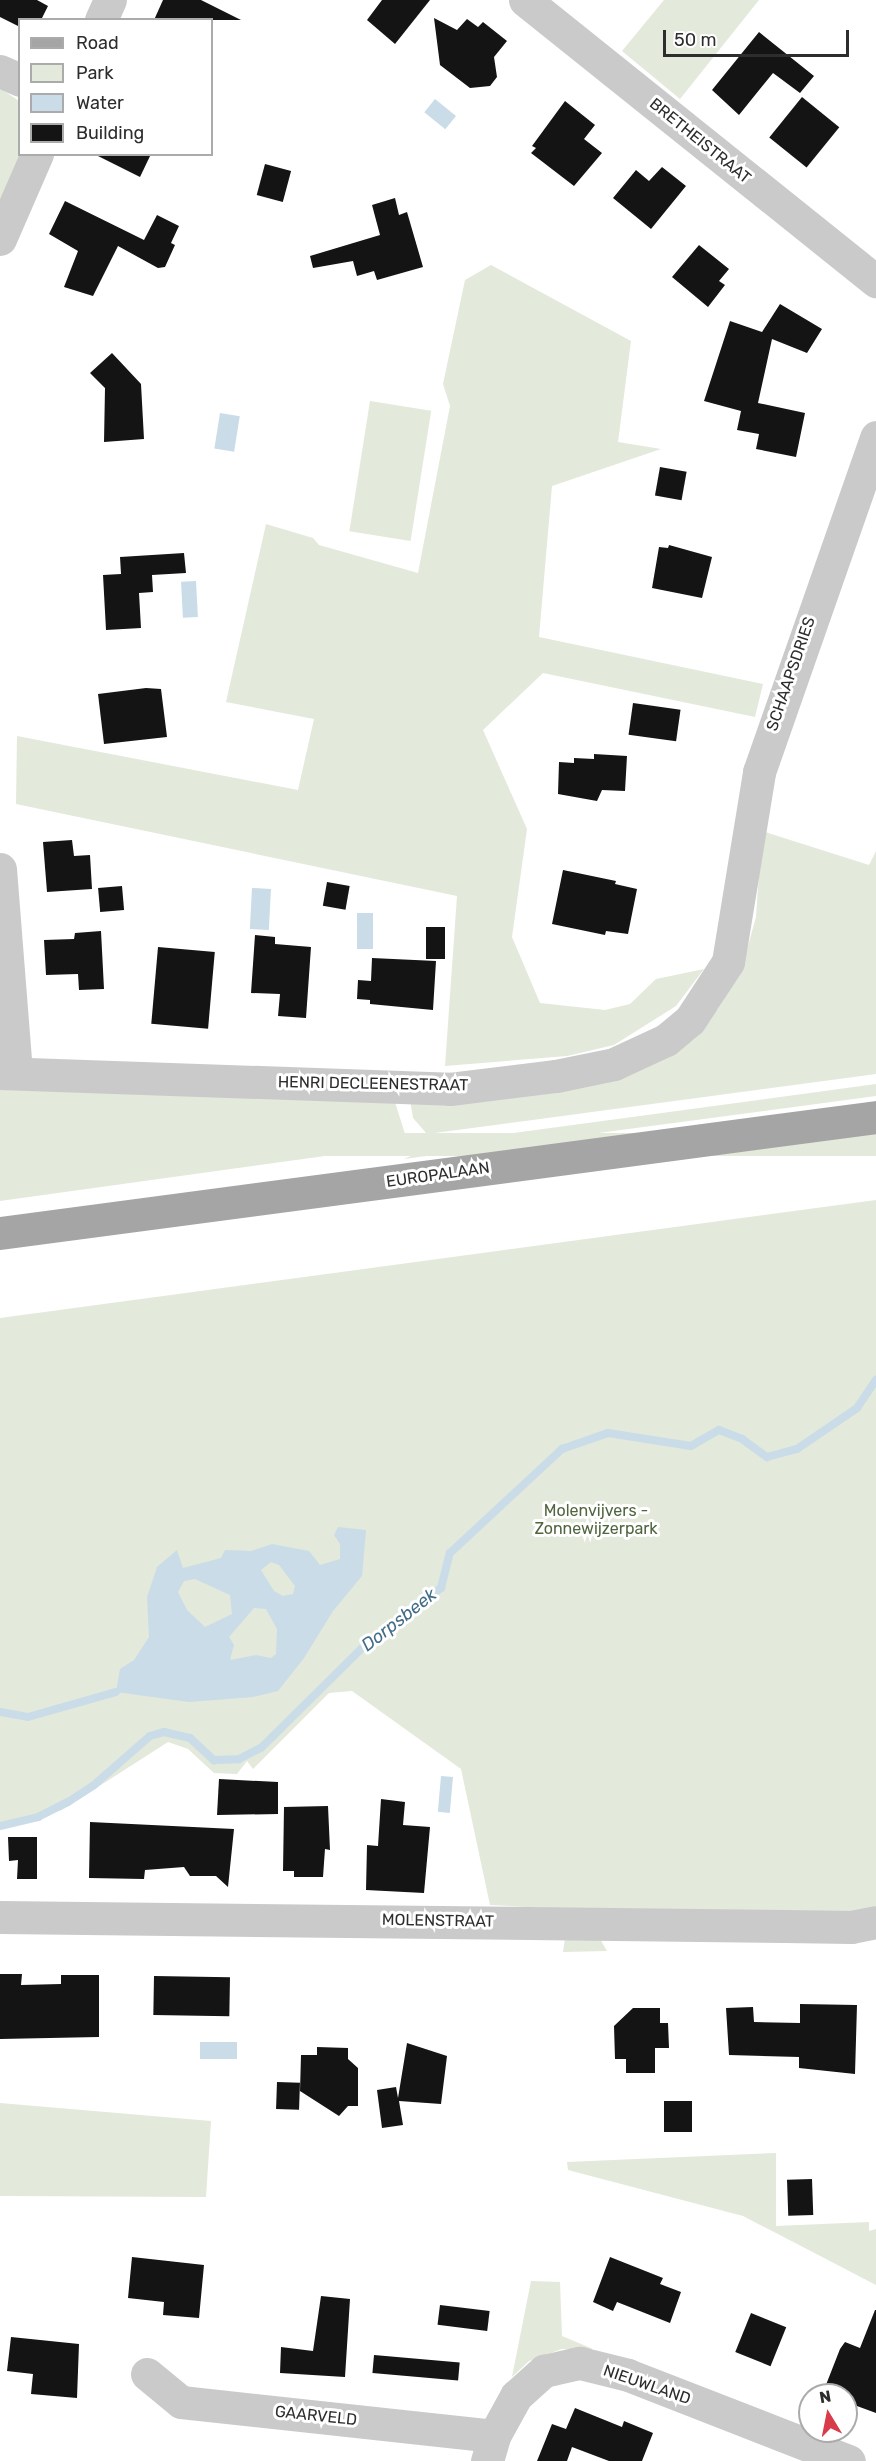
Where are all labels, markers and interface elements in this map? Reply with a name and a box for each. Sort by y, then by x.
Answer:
legend [18,18,213,156]
scale bar [666,18,852,56]
text: 50 m [674,29,717,51]
text: Road [76,32,119,54]
text: Park [76,62,113,84]
text: Water [76,92,124,114]
street label: BRETHEISTRAAT [646,94,754,188]
text: Building [76,122,144,144]
street label: SCHAAPSDRIES [763,615,819,733]
street label: HENRI DECLEENESTRAAT [278,1073,468,1095]
street label: EUROPALAAN [385,1158,491,1192]
park label: Molenvijvers - Zonnewijzerpark [534,1501,658,1539]
water label: Dorpsbeek [357,1584,441,1656]
street label: MOLENSTRAAT [382,1910,494,1932]
street label: NIEUWLAND [601,2361,693,2409]
north arrow [798,2383,858,2443]
text: N [818,2386,832,2407]
street label: GAARVELD [274,2402,358,2430]

